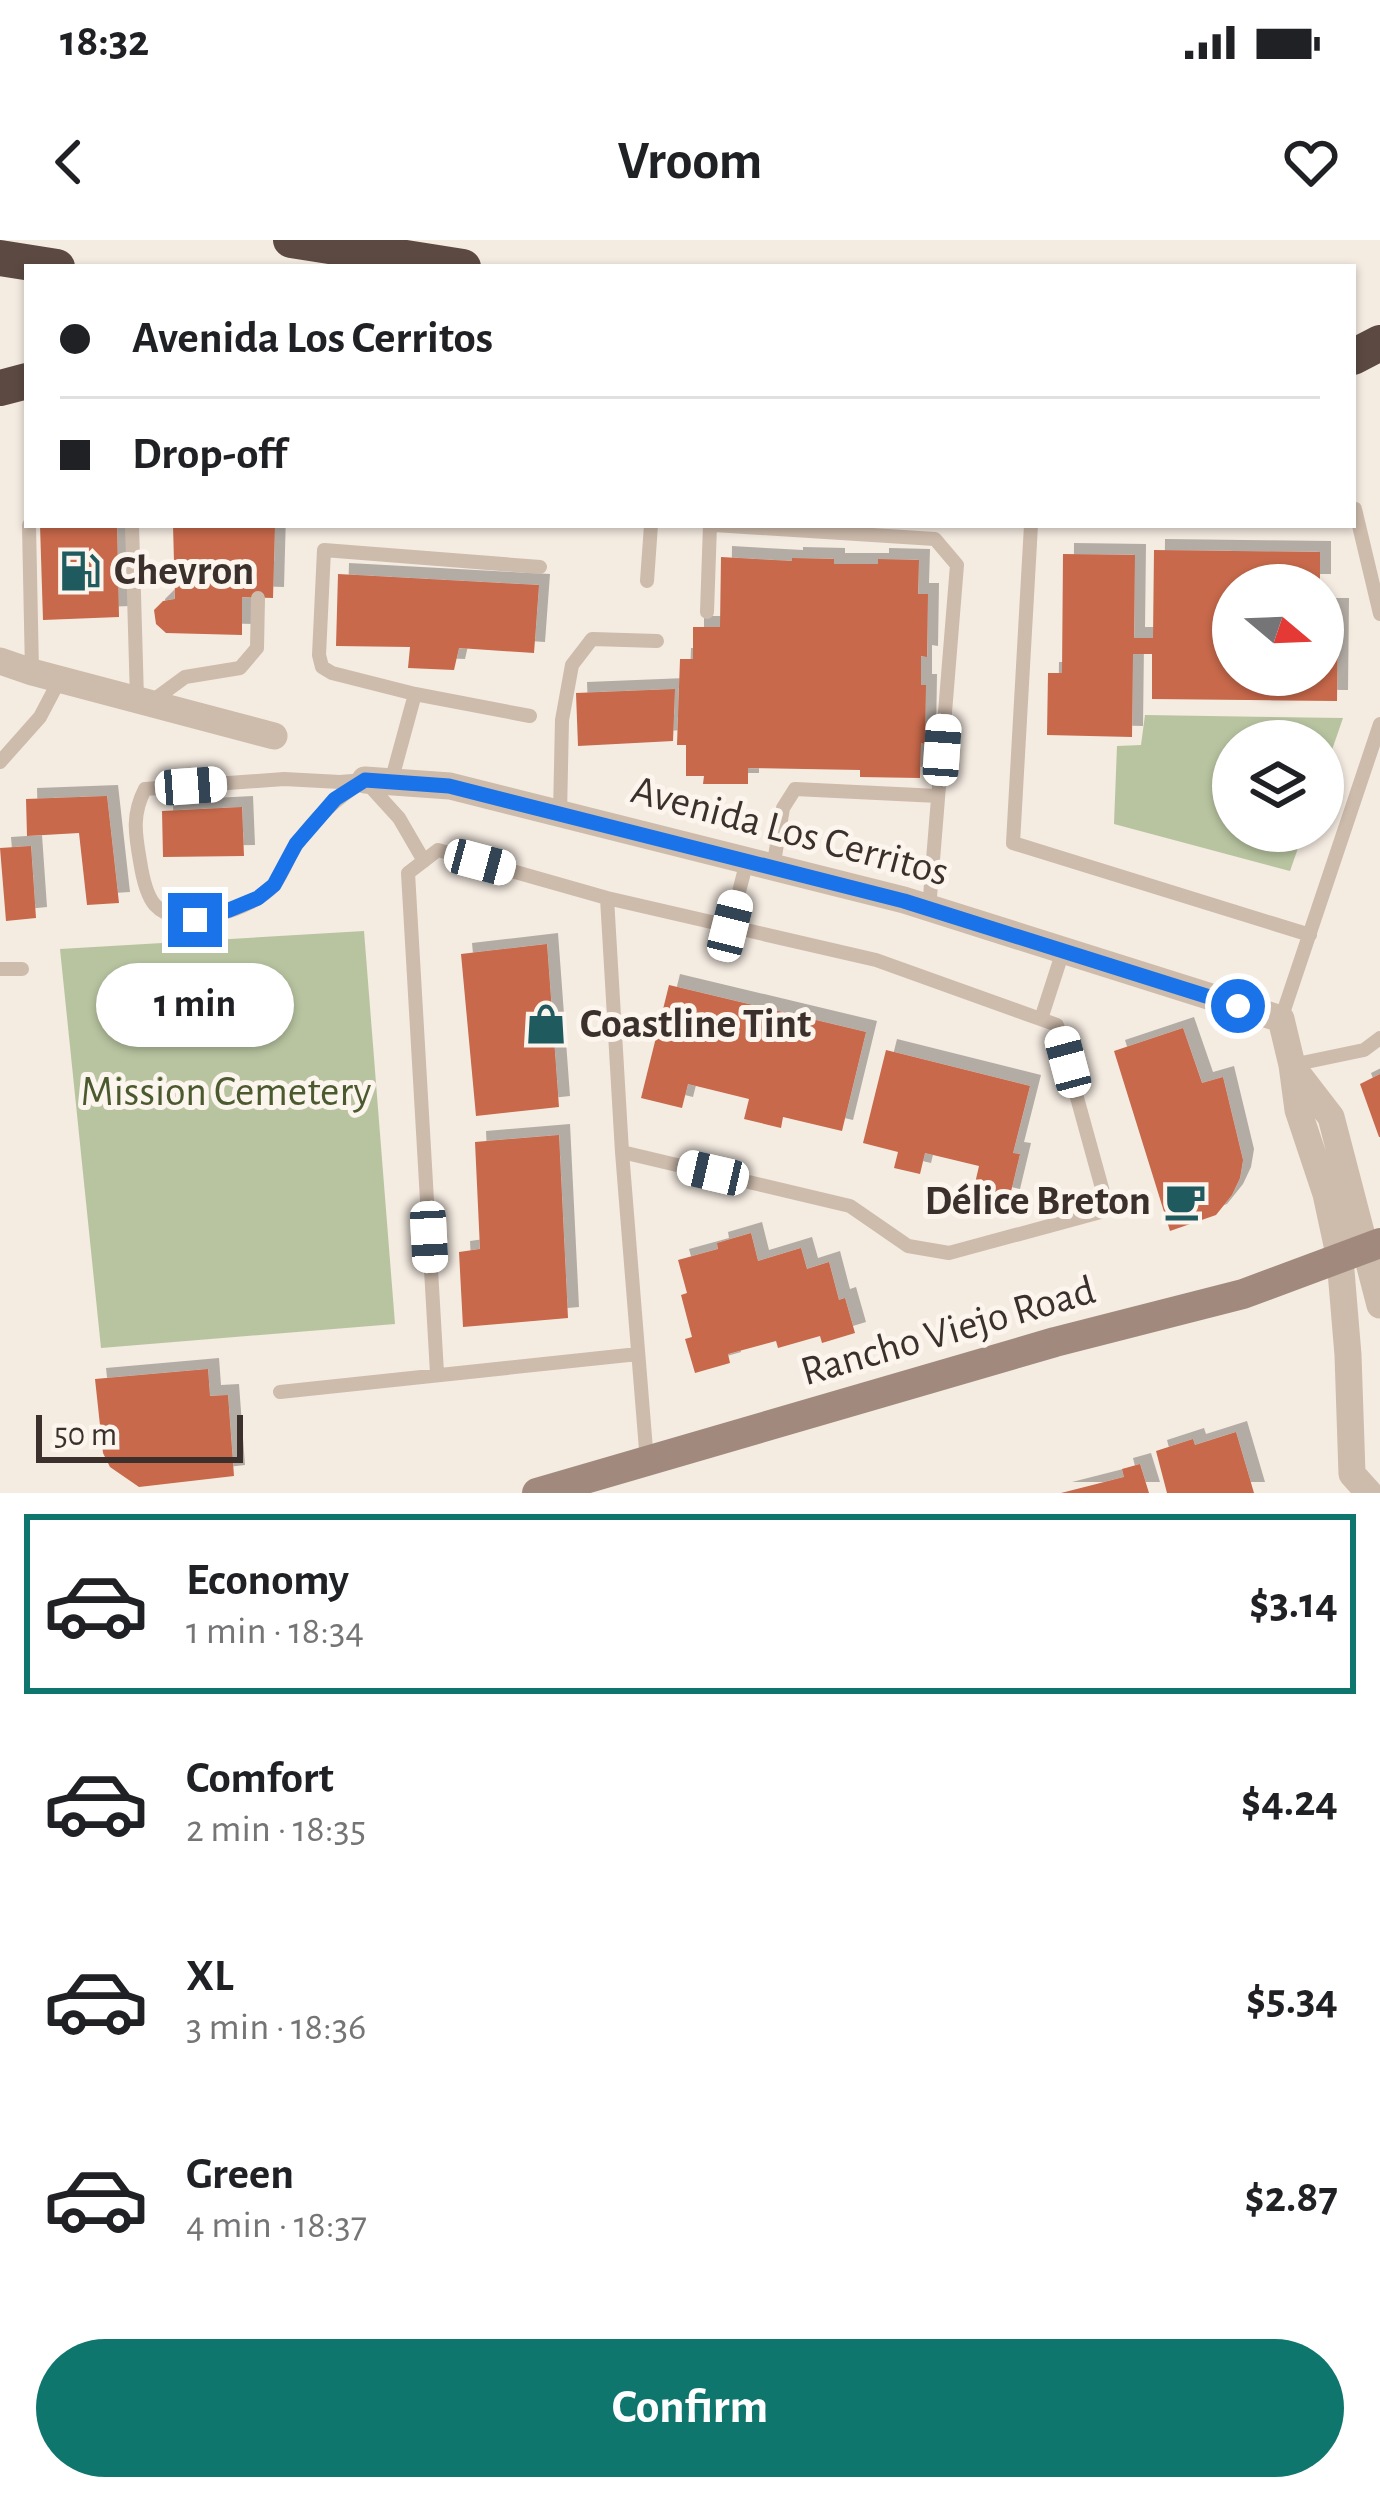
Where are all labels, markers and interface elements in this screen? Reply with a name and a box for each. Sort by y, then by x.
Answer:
text: 18:32 [60,19,149,64]
icon: back [36,129,102,195]
icon: heart [1278,129,1344,195]
text: Vroom [618,135,762,189]
text: Avenida Los Cerritos [132,316,493,361]
text: Drop-off [132,432,287,477]
fuel station icon: Chevron [57,548,103,594]
place label: Chevron [114,550,254,592]
north arrow [1212,564,1344,696]
map controls [1212,564,1344,852]
car [922,713,962,787]
button: layers [1212,720,1344,852]
car [154,766,228,806]
street label: Avenida Los Cerritos [627,768,953,894]
car [441,835,519,889]
car [704,887,756,965]
route end [168,893,222,947]
callout: 1 min [96,962,294,1046]
route start [1211,979,1265,1033]
text: 1 min [154,985,236,1024]
shop icon: Coastline Tint [523,1001,569,1047]
place label: Coastline Tint [580,1003,811,1045]
car [1041,1023,1095,1101]
park label: Mission Cemetery [81,1071,371,1113]
car [674,1147,752,1199]
cafe icon: Délice Breton [1162,1178,1208,1224]
place label: Délice Breton [925,1180,1151,1222]
car [409,1200,449,1274]
street label: Rancho Viejo Road [796,1269,1100,1393]
scale bar [36,1409,243,1462]
text: 50 m [54,1419,117,1452]
icon: car [42,1550,150,1658]
text: Economy [186,1558,349,1603]
text: $3.14 [1249,1581,1338,1626]
text: 1 min · 18:34 [186,1612,364,1651]
icon: car [42,1748,150,1856]
text: Comfort [186,1756,334,1801]
text: $4.24 [1241,1779,1338,1824]
text: 2 min · 18:35 [186,1810,366,1849]
icon: car [42,1946,150,2054]
text: XL [186,1954,234,1999]
text: $5.34 [1246,1977,1338,2022]
text: 3 min · 18:36 [186,2008,366,2047]
icon: car [42,2144,150,2252]
text: Green [186,2152,294,2197]
text: $2.87 [1245,2175,1338,2220]
text: 4 min · 18:37 [186,2206,367,2245]
button: Confirm [36,2339,1344,2477]

